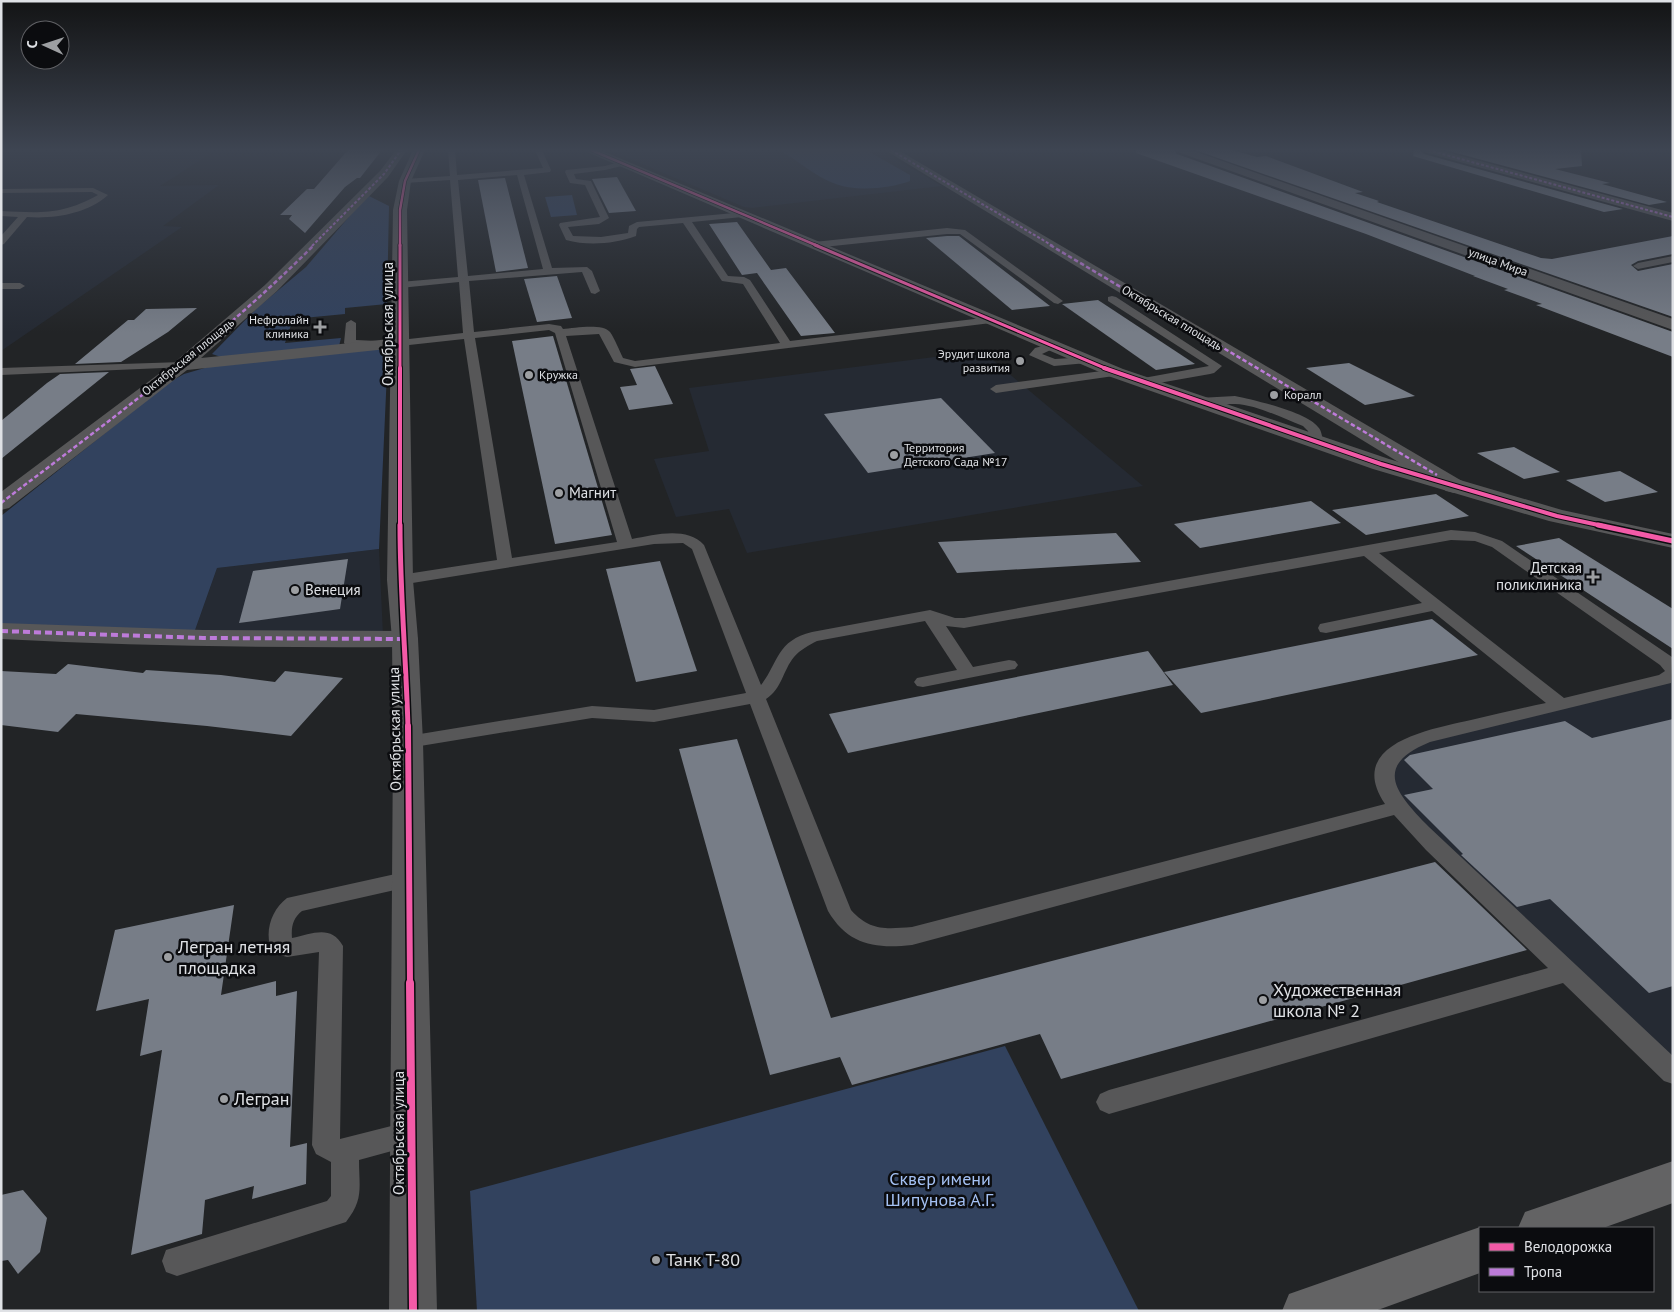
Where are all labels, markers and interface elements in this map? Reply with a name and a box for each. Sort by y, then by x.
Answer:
north arrow [20,20,70,70]
text: С [23,40,41,49]
street label: улица Мира [1466,244,1530,279]
street label: Октябрьская улица [378,262,397,386]
street label: Октябрьская площадь [1119,282,1226,354]
place label: Нефролайн клиника [249,312,309,341]
street label: Октябрьская площадь [138,314,237,399]
marker: Нефролайн клиника [313,320,327,334]
place label: Эрудит школа развития [938,346,1010,375]
marker: Эрудит школа развития [1014,355,1026,367]
place label: Кружка [539,367,578,382]
marker: Кружка [523,369,535,381]
place label: Коралл [1284,387,1322,402]
marker: Коралл [1268,389,1280,401]
place label: Территория Детского Сада №17 [904,440,1008,469]
marker: Территория Детского Сада №17 [888,449,900,461]
place label: Магнит [569,483,616,502]
marker: Магнит [553,487,565,499]
place label: Детская поликлиника [1496,558,1582,594]
marker: Детская поликлиника [1586,570,1600,584]
place label: Венеция [305,580,361,599]
marker: Венеция [289,584,301,596]
street label: Октябрьская улица [384,667,405,791]
place label: Легран летняя площадка [177,935,290,979]
marker: Легран летняя площадка [162,951,174,963]
place label: Художественная школа № 2 [1273,978,1401,1022]
marker: Художественная школа № 2 [1257,994,1269,1006]
street label: Октябрьская улица [389,1071,408,1195]
place label: Легран [233,1087,289,1110]
marker: Легран [218,1093,230,1105]
park label: Сквер имени Шипунова А.Г. [885,1167,995,1211]
legend [1479,1227,1654,1292]
text: Велодорожка [1524,1237,1612,1256]
place label: Танк Т-80 [666,1248,740,1271]
marker: Танк Т-80 [650,1254,662,1266]
text: Тропа [1524,1262,1562,1281]

